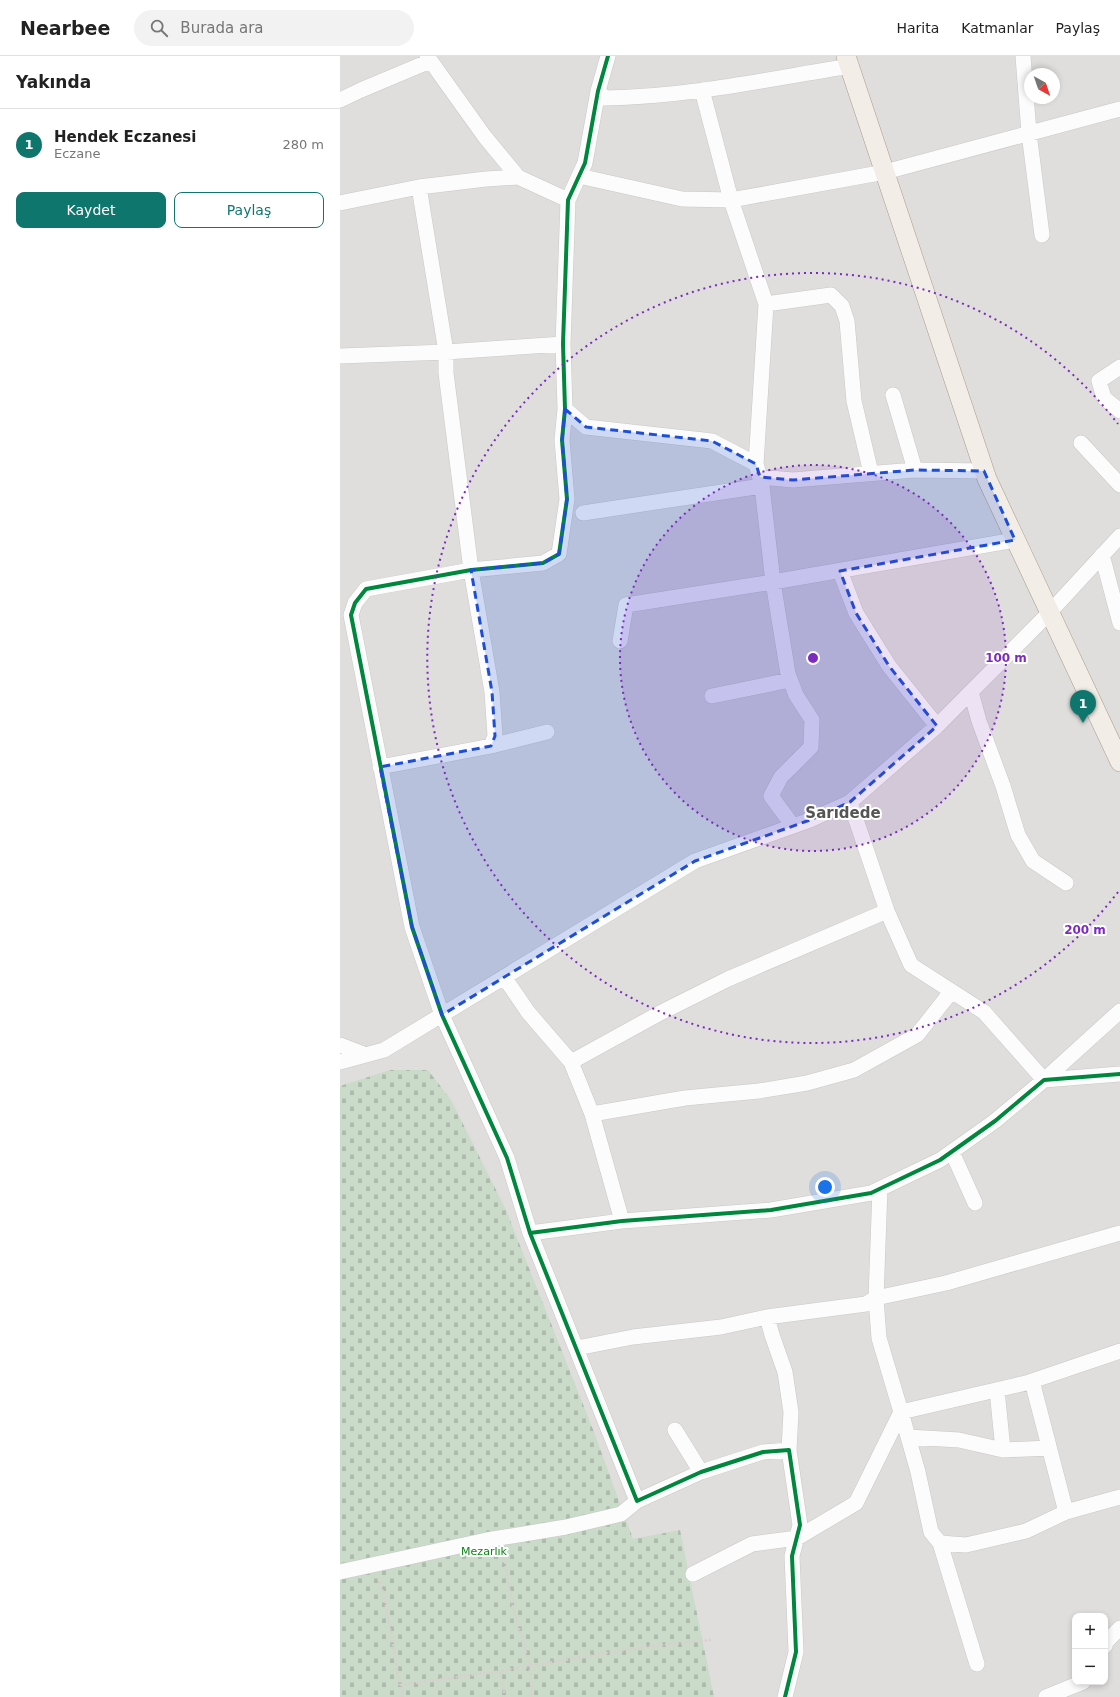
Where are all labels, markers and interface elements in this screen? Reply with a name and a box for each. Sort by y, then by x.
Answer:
search box [134,10,414,46]
text: Nearbee [20,17,110,39]
icon: search [148,17,170,39]
text: Burada ara [180,19,264,37]
text: Harita [896,20,939,36]
text: Katmanlar [961,20,1034,36]
text: Paylaş [1056,20,1100,36]
north arrow [1024,68,1060,104]
text: Yakında [16,72,91,92]
text: Hendek Eczanesi [54,128,196,146]
text: 1 [24,137,34,152]
text: 280 m [282,137,324,152]
text: Eczane [54,146,100,161]
button: Kaydet [16,192,166,228]
button: Paylaş [174,192,324,228]
centre of rings [806,651,820,665]
text: 100 m [985,651,1027,665]
pin: 1 [1070,690,1096,723]
district label: Sarıdede [805,804,881,822]
text: 200 m [1064,923,1106,937]
your location [815,1177,835,1197]
park label: Mezarlık [461,1545,508,1558]
map controls [1072,1613,1108,1685]
button: + [1072,1613,1108,1649]
button: − [1072,1649,1108,1685]

